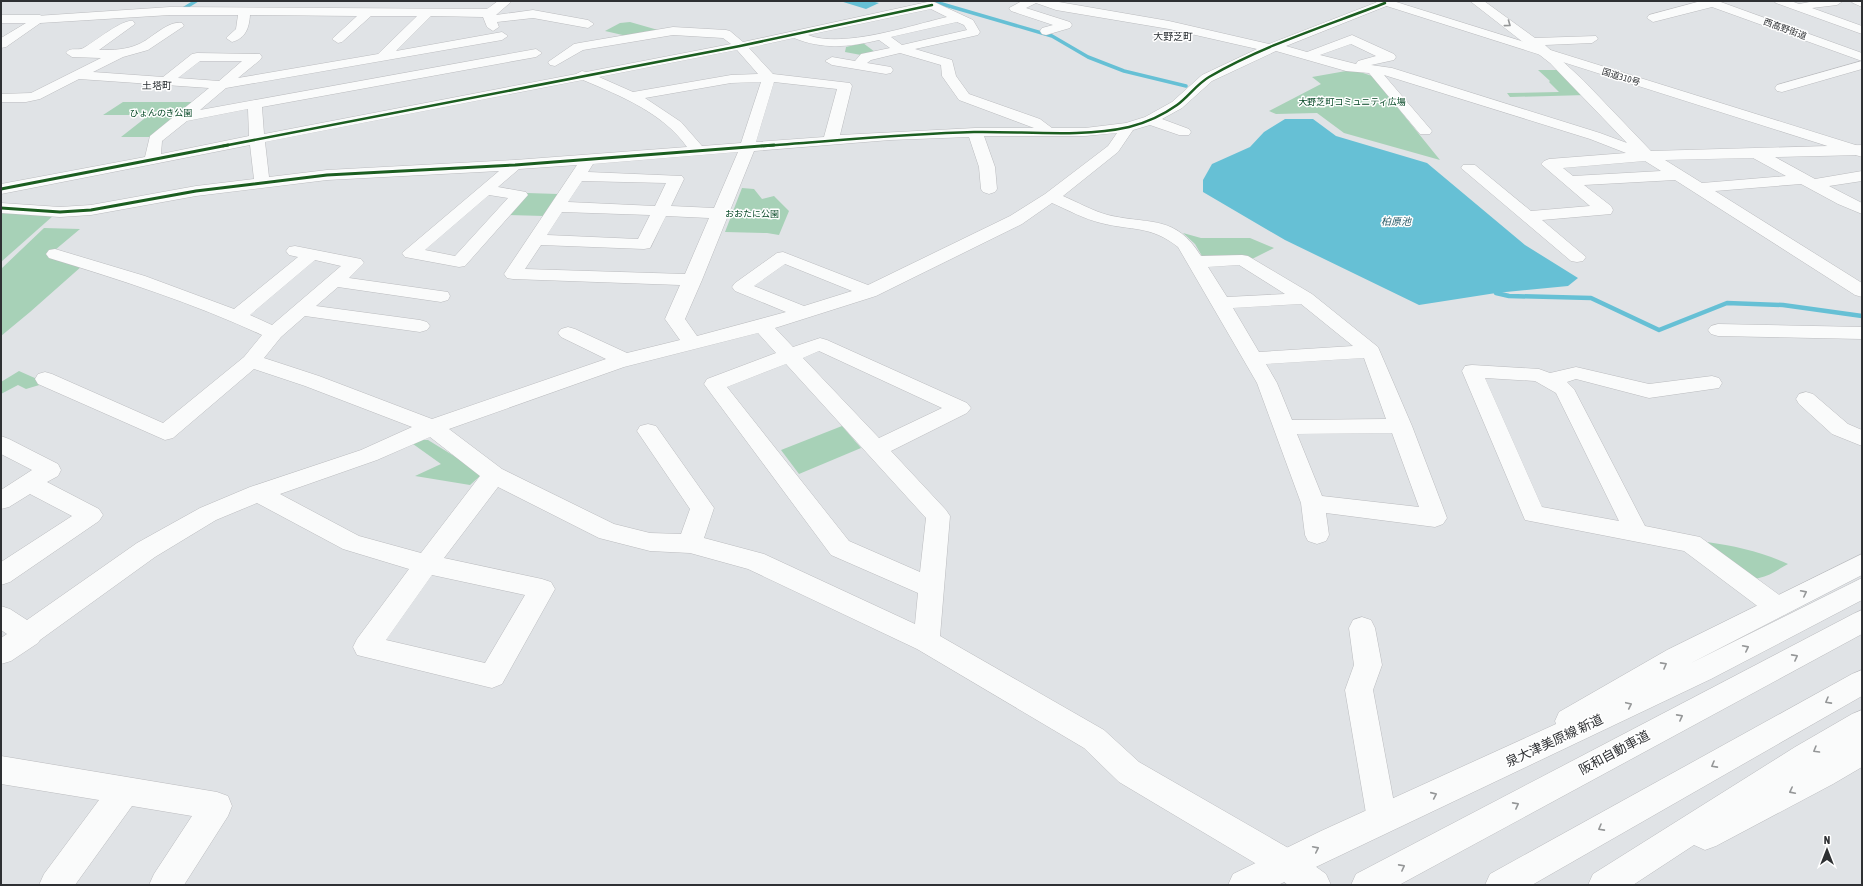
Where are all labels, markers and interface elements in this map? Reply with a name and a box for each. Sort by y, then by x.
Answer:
street label: 西高野街道 [1762,17,1808,41]
one-way arrow [1504,19,1511,27]
district label: 大野芝町 [1153,31,1193,42]
street label: 国道310号 [1601,66,1641,88]
district label: 土塔町 [142,80,172,91]
park label: 大野芝町コミュニティ広場 [1298,97,1406,107]
park label: ひょんのき公園 [130,108,192,118]
park label: おおたに公園 [725,209,779,219]
water label: 柏原池 [1381,216,1412,227]
one-way arrow [1800,590,1807,598]
one-way arrow [1741,645,1749,653]
one-way arrow [1791,654,1798,661]
one-way arrow [1659,662,1667,670]
one-way arrow [1825,697,1832,704]
one-way arrow [1624,702,1632,710]
street label: 泉大津美原線 新道 [1503,711,1605,770]
one-way arrow [1676,714,1683,722]
street label: 阪和自動車道 [1576,728,1652,777]
one-way arrow [1813,745,1820,752]
one-way arrow [1711,760,1719,767]
one-way arrow [1788,786,1796,793]
one-way arrow [1430,792,1438,800]
one-way arrow [1512,802,1519,810]
one-way arrow [1598,824,1605,831]
north arrow [1807,830,1847,870]
text: N [1824,834,1830,846]
one-way arrow [1312,846,1320,854]
one-way arrow [1397,864,1405,871]

